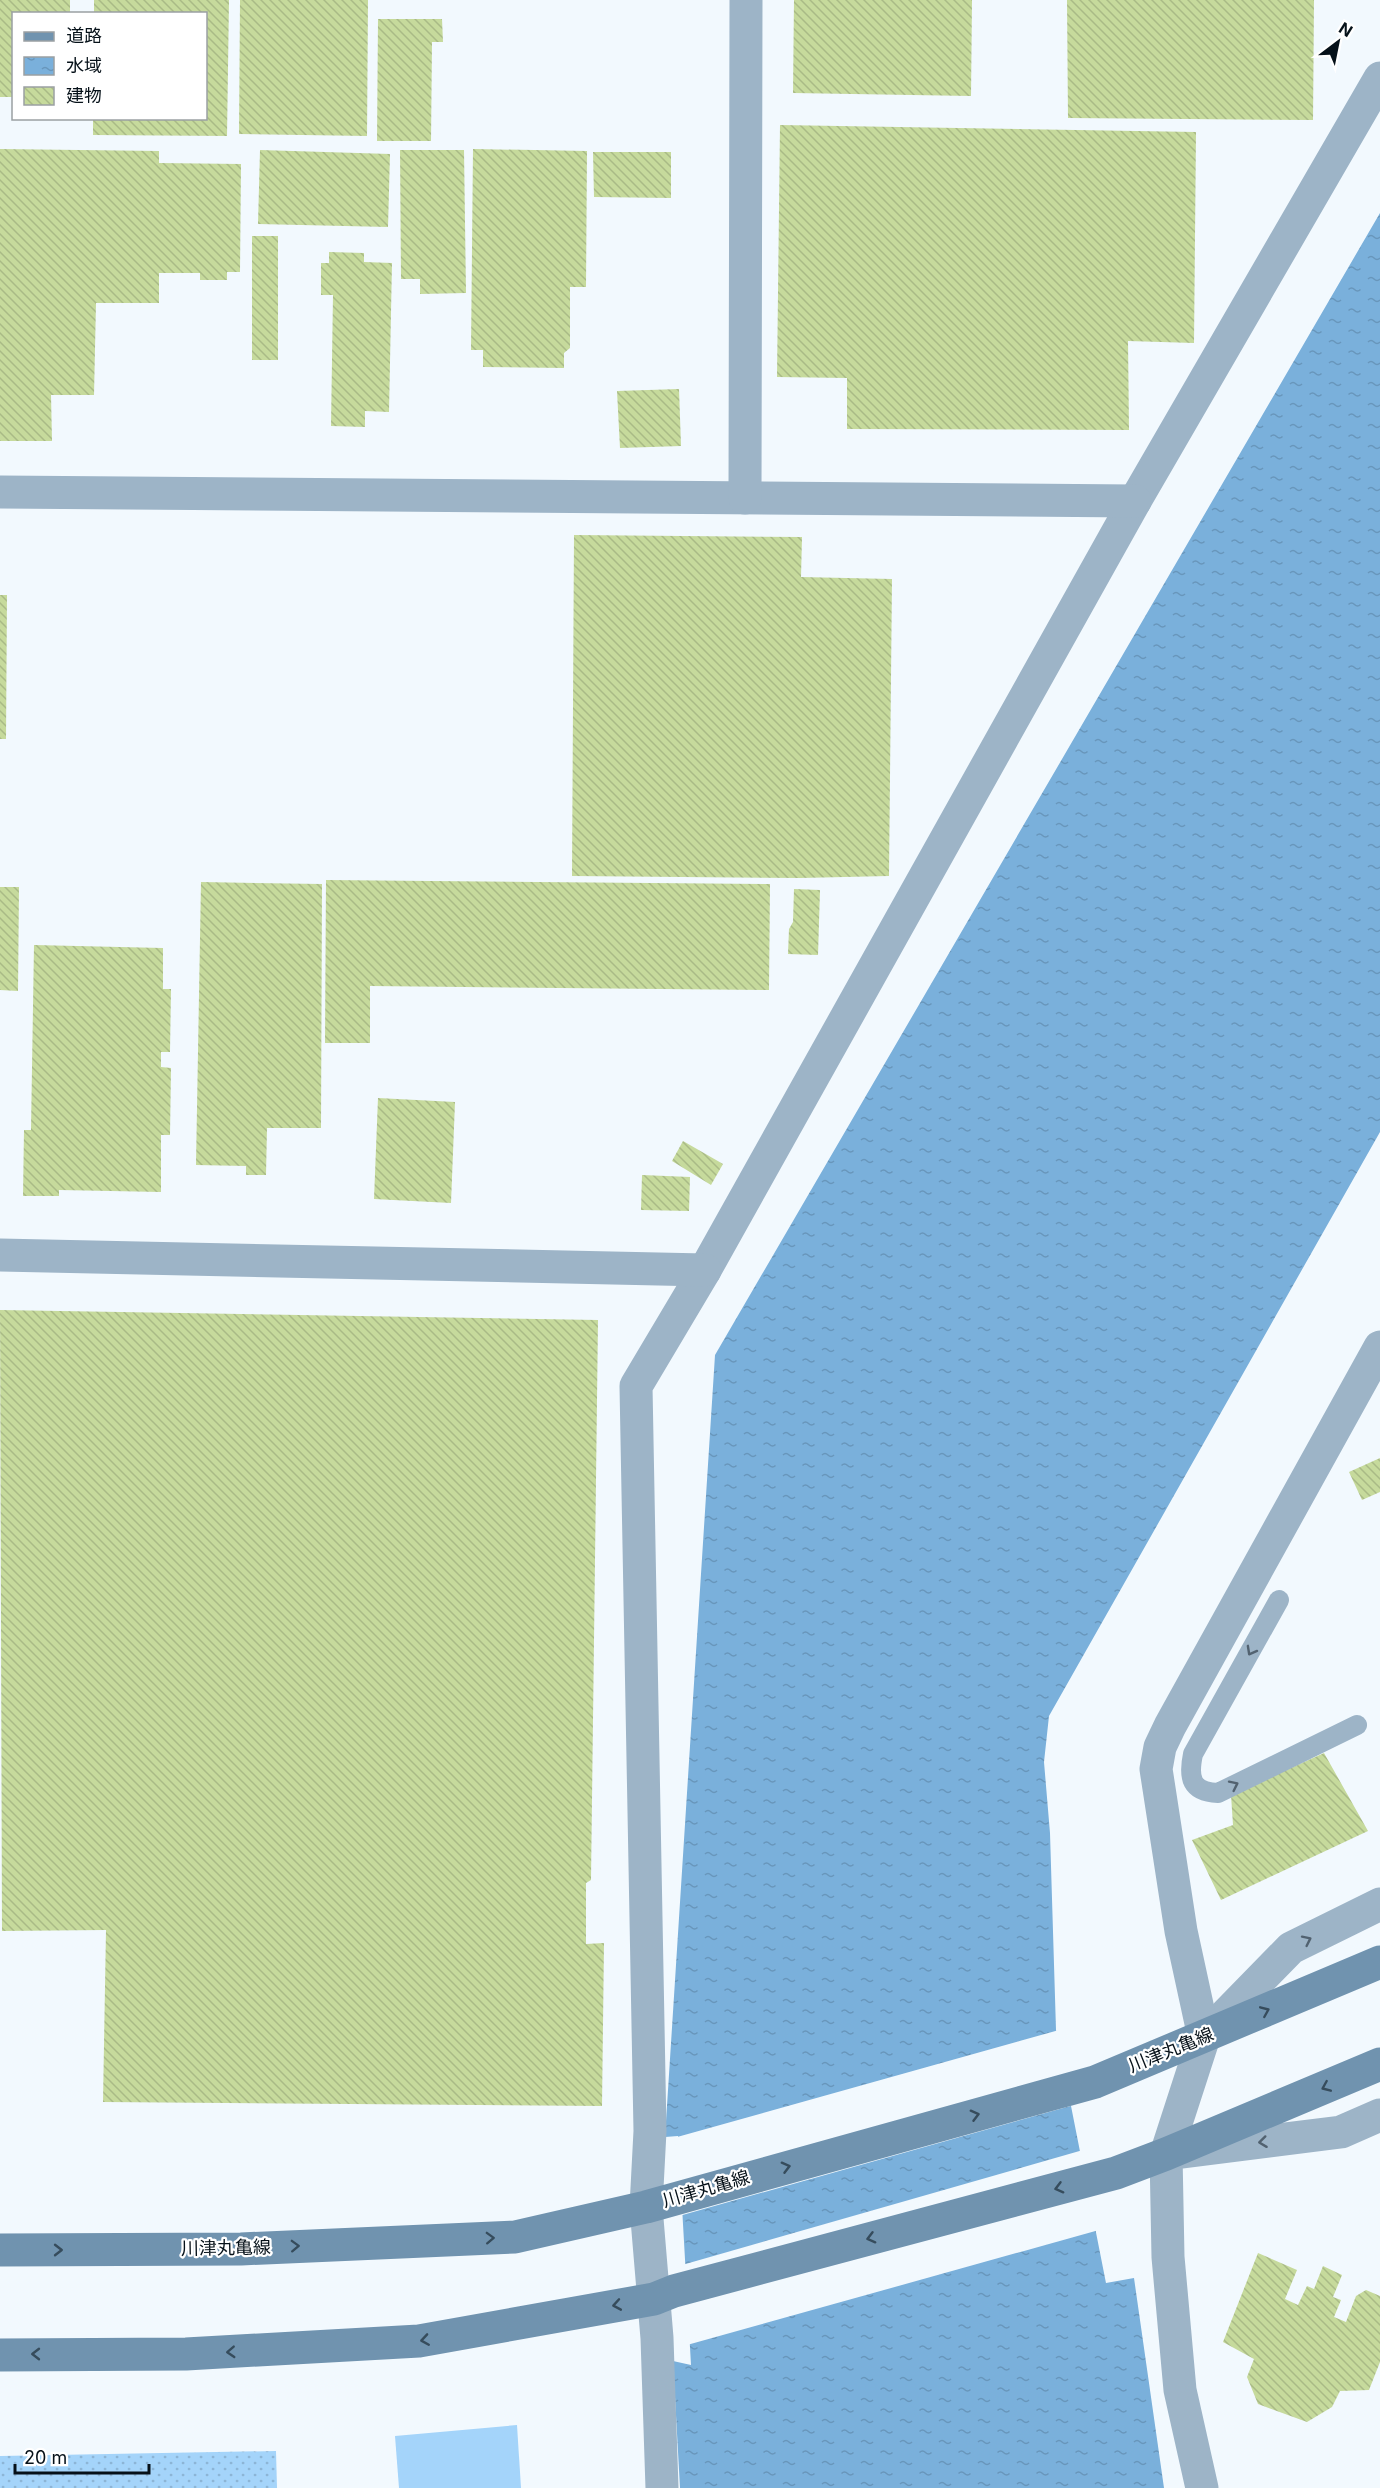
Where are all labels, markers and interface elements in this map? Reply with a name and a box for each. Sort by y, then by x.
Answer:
legend [12,12,207,120]
north arrow [1308,12,1368,72]
text: N [1335,18,1356,41]
text: 道路 [66,25,102,46]
text: 水域 [66,55,102,76]
text: 建物 [66,85,102,106]
one-way arrow [1247,1644,1258,1655]
one-way arrow [1227,1781,1238,1793]
one-way arrow [1301,1936,1312,1948]
one-way arrow [1259,2006,1270,2018]
street label: 川津丸亀線 [1125,2023,1216,2076]
one-way arrow [1321,2080,1332,2092]
one-way arrow [969,2110,979,2122]
one-way arrow [1258,2135,1267,2148]
one-way arrow [781,2161,791,2174]
street label: 川津丸亀線 [660,2166,752,2211]
one-way arrow [1054,2180,1064,2193]
one-way arrow [486,2231,495,2244]
one-way arrow [866,2231,877,2243]
street label: 川津丸亀線 [181,2236,271,2259]
one-way arrow [291,2240,300,2253]
one-way arrow [54,2244,63,2256]
one-way arrow [613,2298,623,2311]
one-way arrow [421,2333,430,2345]
one-way arrow [226,2345,235,2358]
one-way arrow [31,2348,40,2361]
scale bar [15,2437,148,2475]
text: 20 m [24,2447,67,2468]

